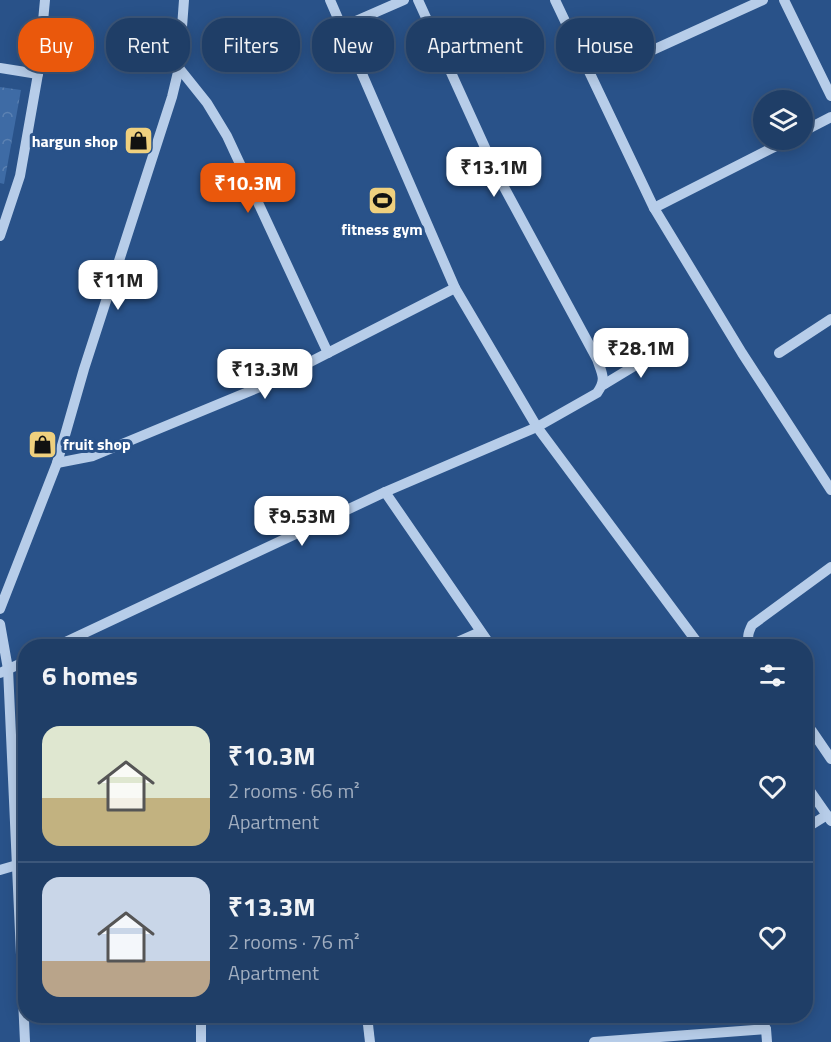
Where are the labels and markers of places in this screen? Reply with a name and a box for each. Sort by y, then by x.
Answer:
shop icon: hargun shop [123,125,155,157]
place label: hargun shop [32,129,118,153]
pin: ₹13.1M [445,147,543,198]
pin: ₹10.3M [199,163,297,214]
sports icon: fitness gym [366,185,398,217]
place label: fitness gym [341,217,423,241]
pin: ₹11M [82,260,154,311]
pin: ₹28.1M [592,328,690,379]
pin: ₹13.3M [216,349,314,400]
shop icon: fruit shop [26,428,58,460]
place label: fruit shop [63,432,131,456]
pin: ₹9.53M [253,496,351,547]

